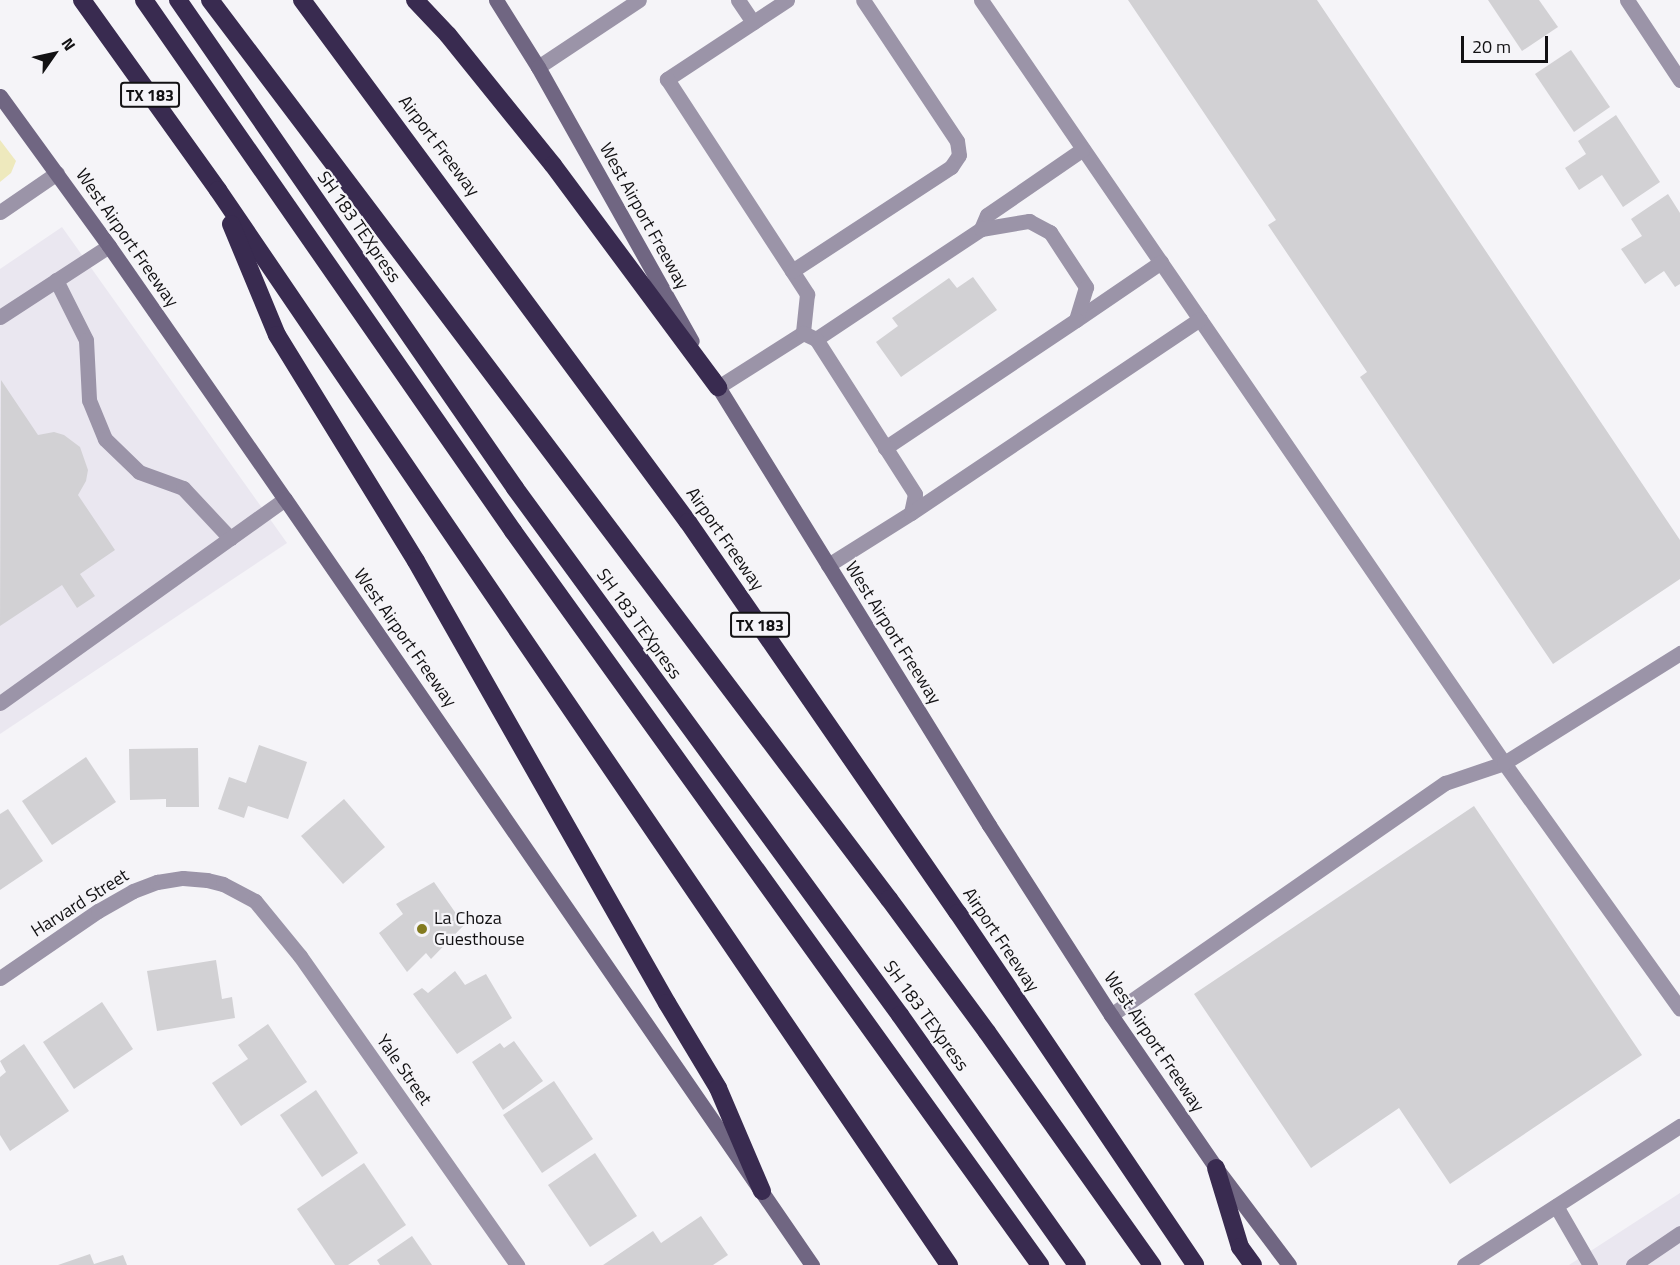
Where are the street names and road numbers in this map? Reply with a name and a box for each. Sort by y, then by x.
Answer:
road number: TX 183 [120,82,180,108]
street label: Airport Freeway [394,91,484,201]
street label: West Airport Freeway [595,139,693,293]
street label: West Airport Freeway [71,165,183,311]
street label: SH 183 TEXpress [313,167,405,287]
street label: Airport Freeway [681,483,769,595]
street label: West Airport Freeway [840,558,946,708]
street label: West Airport Freeway [349,565,461,711]
street label: SH 183 TEXpress [592,565,686,683]
road number: TX 183 [730,612,790,638]
street label: Harvard Street [27,864,133,942]
street label: Airport Freeway [958,884,1044,996]
street label: SH 183 TEXpress [879,957,973,1075]
street label: West Airport Freeway [1099,968,1209,1116]
street label: Yale Street [372,1031,436,1109]

